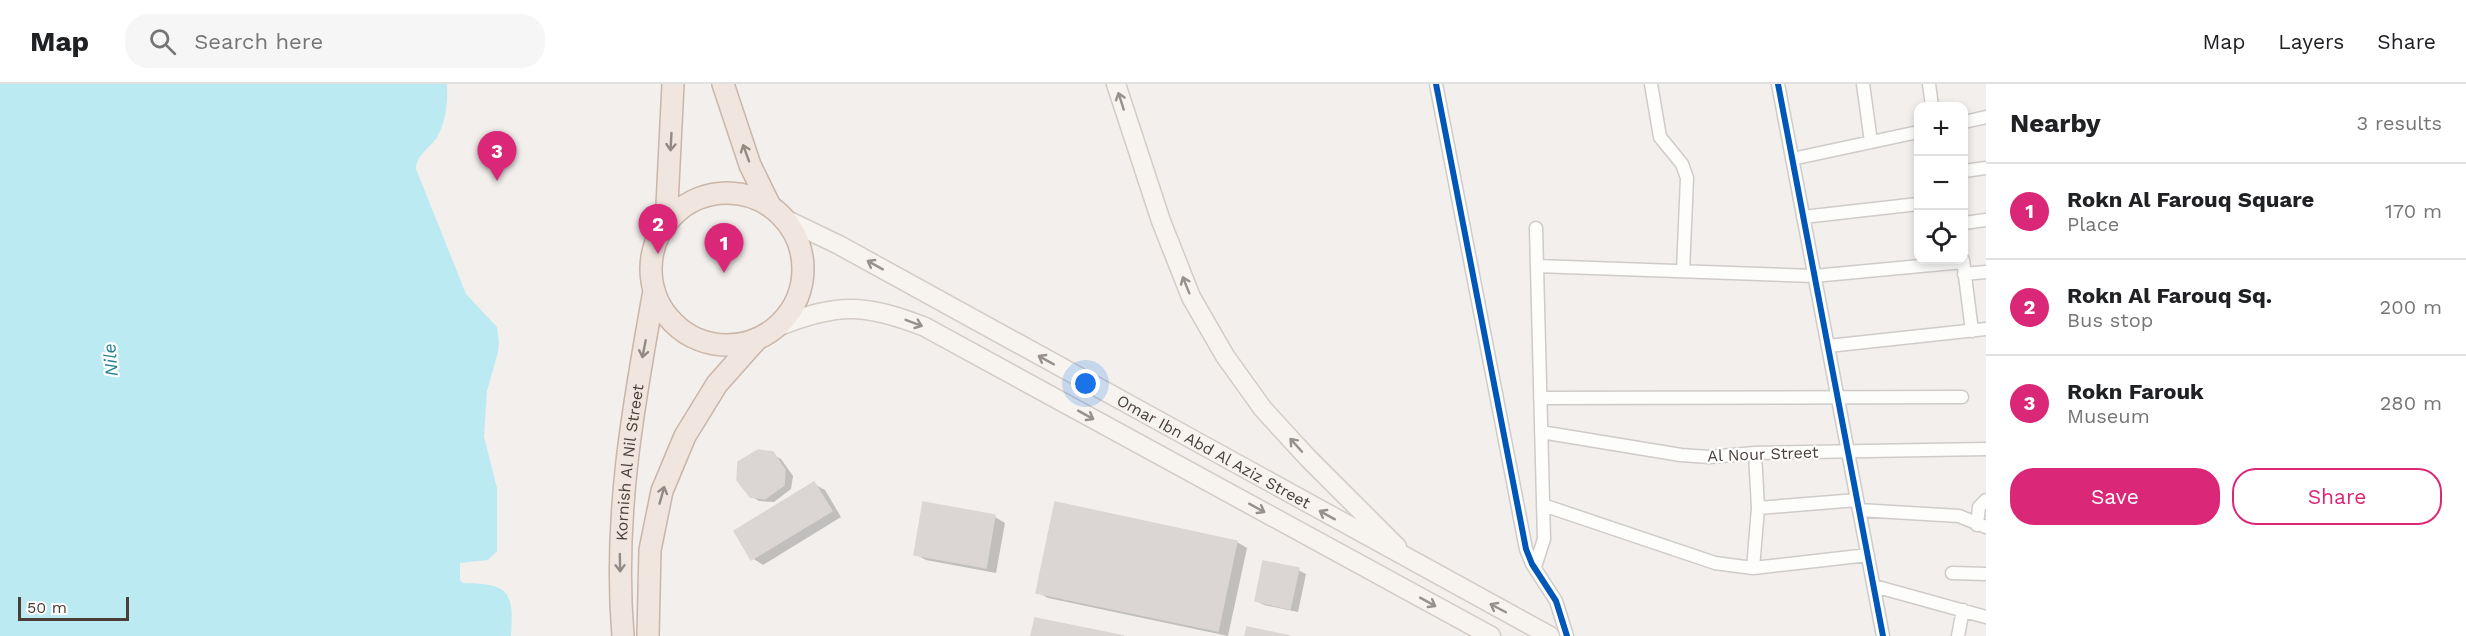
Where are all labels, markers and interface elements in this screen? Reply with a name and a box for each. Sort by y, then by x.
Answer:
search box [125,14,545,68]
text: Map [30,25,89,58]
icon: search [146,25,179,58]
text: Search here [194,29,323,54]
text: Map [2202,29,2245,54]
text: Layers [2278,29,2344,54]
text: Share [2377,29,2436,54]
one-way arrow [1115,92,1126,111]
map controls [1914,102,1968,264]
button: + [1914,102,1968,156]
text: Nearby [2010,108,2101,138]
text: 3 results [2357,111,2442,135]
pin: 3 [478,132,516,181]
one-way arrow [665,132,676,152]
one-way arrow [740,144,751,163]
button: − [1914,156,1968,210]
text: Rokn Al Farouq Square [2067,187,2314,212]
text: 1 [2025,199,2034,223]
text: 170 m [2385,199,2442,223]
pin: 2 [638,204,678,254]
button: locate [1914,210,1968,264]
text: Place [2067,212,2119,236]
pin: 1 [704,224,744,273]
one-way arrow [867,259,884,271]
one-way arrow [1180,276,1191,294]
text: Rokn Al Farouq Sq. [2067,283,2272,308]
text: 2 [2024,295,2035,319]
text: 200 m [2380,295,2442,319]
text: Bus stop [2067,308,2153,332]
one-way arrow [904,318,923,329]
one-way arrow [638,339,649,358]
water label: Nile [98,343,122,377]
one-way arrow [1038,354,1055,366]
your location [1071,369,1100,398]
text: Rokn Farouk [2067,379,2204,404]
street label: Kornish Al Nil Street [611,382,647,541]
street label: Omar Ibn Abd Al Aziz Street [1114,390,1314,512]
text: 3 [2024,391,2035,415]
text: 280 m [2380,391,2442,415]
text: Museum [2067,404,2150,428]
one-way arrow [1077,409,1094,421]
one-way arrow [1289,438,1303,453]
street label: Al Nour Street [1707,443,1819,465]
button: Save [2010,468,2220,525]
button: Share [2232,468,2442,525]
one-way arrow [657,486,668,505]
one-way arrow [1248,502,1265,514]
one-way arrow [1319,509,1336,521]
one-way arrow [615,553,626,573]
scale bar [18,594,129,622]
one-way arrow [1419,597,1437,608]
text: 50 m [27,598,67,617]
one-way arrow [1490,602,1507,614]

